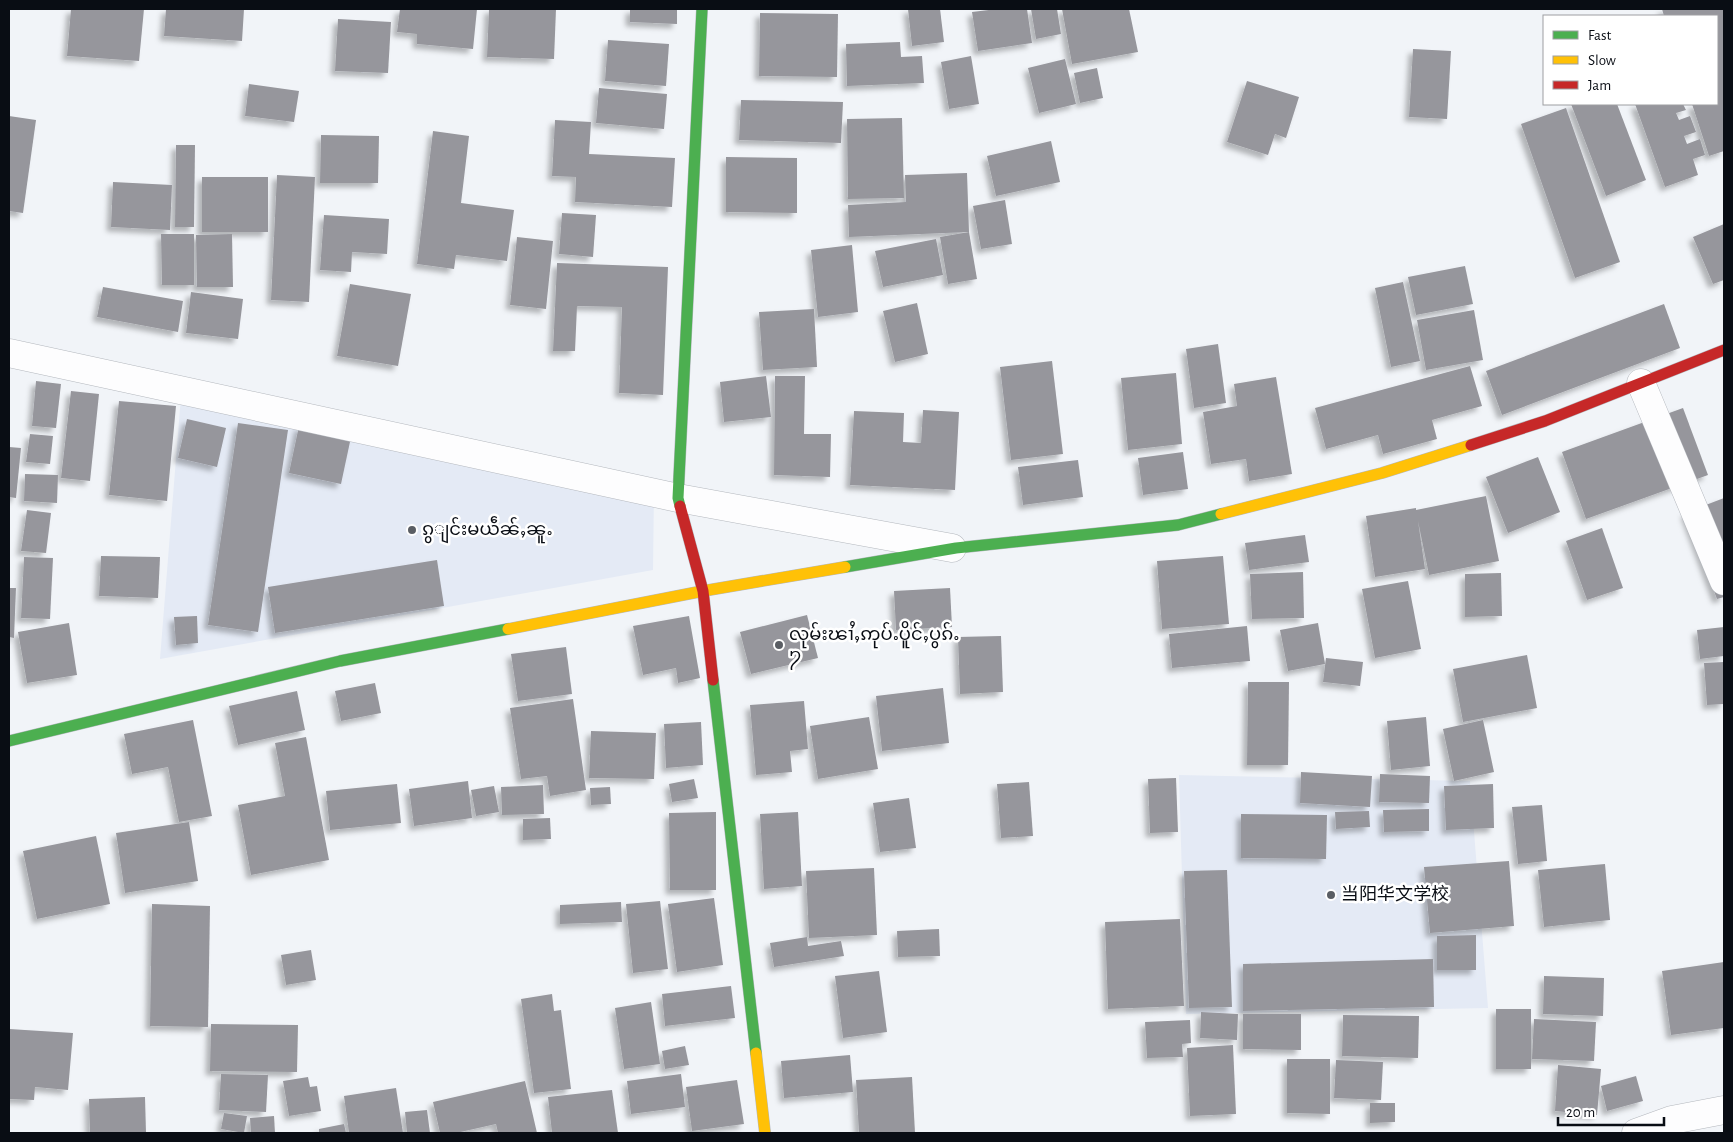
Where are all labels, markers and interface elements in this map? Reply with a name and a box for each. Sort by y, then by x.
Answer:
legend [1543,15,1718,105]
text: Fast [1588,28,1612,43]
text: Slow [1588,53,1616,68]
text: Jam [1588,78,1611,93]
place label: ၵွျင်းမယဵၼ်ႇၼူႉ [422,515,553,544]
marker: ၵွျင်းမယဵၼ်ႇၼူႉ [406,524,418,536]
place label: လုမ်းၽၢႆႇဢုပ်ႉပိူင်ႇပွၵ်ႉ ႒ [789,620,959,670]
marker: လုမ်းၽၢႆႇဢုပ်ႉပိူင်ႇပွၵ်ႉ ႒ [773,639,785,651]
place label: 当阳华文学校 [1341,884,1449,904]
marker: 当阳华文学校 [1325,889,1337,901]
scale bar [1558,1094,1664,1126]
text: 20 m [1566,1105,1595,1120]

